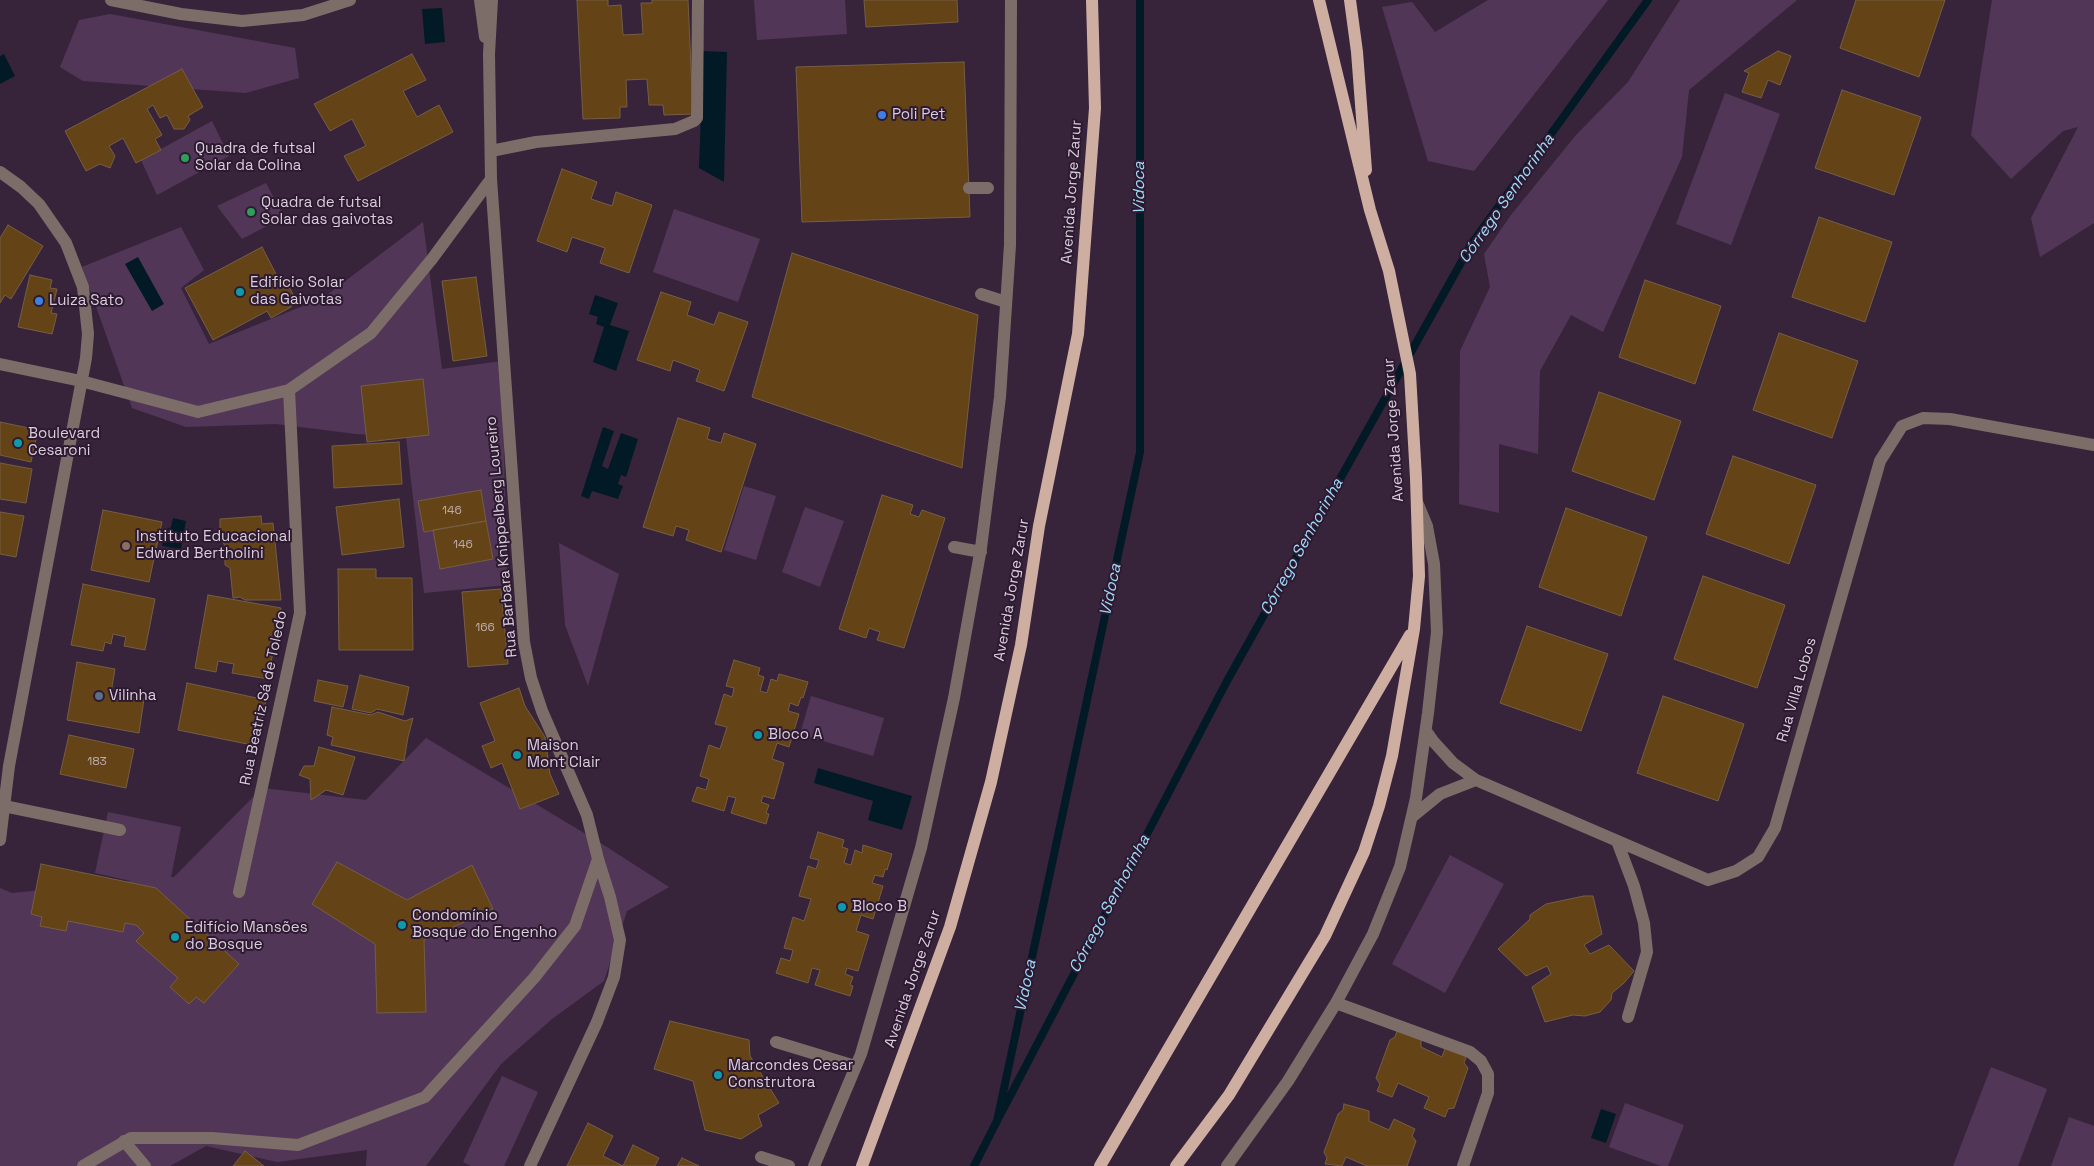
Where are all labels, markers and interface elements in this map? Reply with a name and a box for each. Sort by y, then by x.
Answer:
place label: Poli Pet [892,106,946,124]
marker: Poli Pet [876,109,888,121]
street label: Avenida Jorge Zarur [1058,119,1086,265]
water label: Córrego Senhorinha [1455,131,1559,267]
place label: Quadra de futsal Solar da Colina [195,140,315,175]
marker: Quadra de futsal Solar da Colina [179,152,191,164]
water label: Vidoca [1130,162,1150,214]
place label: Quadra de futsal Solar das gaivotas [261,194,393,229]
marker: Quadra de futsal Solar das gaivotas [245,206,257,218]
place label: Edifício Solar das Gaivotas [250,274,344,309]
marker: Edifício Solar das Gaivotas [234,286,246,298]
place label: Luiza Sato [49,292,123,310]
marker: Luiza Sato [33,295,45,307]
street label: Avenida Jorge Zarur [1380,357,1408,503]
street label: Rua Barbara Knippelberg Loureiro [482,416,522,658]
place label: Boulevard Cesaroni [28,425,100,460]
marker: Boulevard Cesaroni [12,437,24,449]
water label: Córrego Senhorinha [1256,475,1348,619]
house number: 146 [442,504,462,518]
street label: Avenida Jorge Zarur [991,517,1033,663]
place label: Instituto Educacional Edward Bertholini [136,528,291,563]
house number: 146 [453,538,473,552]
marker: Instituto Educacional Edward Bertholini [120,540,132,552]
water label: Vidoca [1096,562,1126,618]
street label: Rua Beatriz Sá de Toledo [237,609,291,787]
house number: 166 [475,621,495,635]
street label: Rua Villa Lobos [1773,636,1821,744]
place label: Vilinha [109,687,156,705]
marker: Vilinha [93,690,105,702]
place label: Bloco A [768,726,822,744]
marker: Bloco A [752,729,764,741]
place label: Maison Mont Clair [527,737,600,772]
marker: Maison Mont Clair [511,749,523,761]
house number: 183 [87,755,107,769]
water label: Córrego Senhorinha [1066,832,1154,976]
place label: Bloco B [852,898,907,916]
marker: Bloco B [836,901,848,913]
place label: Condomínio Bosque do Engenho [412,907,557,942]
street label: Avenida Jorge Zarur [881,908,945,1050]
place label: Edifício Mansões do Bosque [185,919,308,954]
marker: Condomínio Bosque do Engenho [396,919,408,931]
marker: Edifício Mansões do Bosque [169,931,181,943]
water label: Vidoca [1011,958,1041,1014]
place label: Marcondes Cesar Construtora [728,1057,853,1092]
marker: Marcondes Cesar Construtora [712,1069,724,1081]

